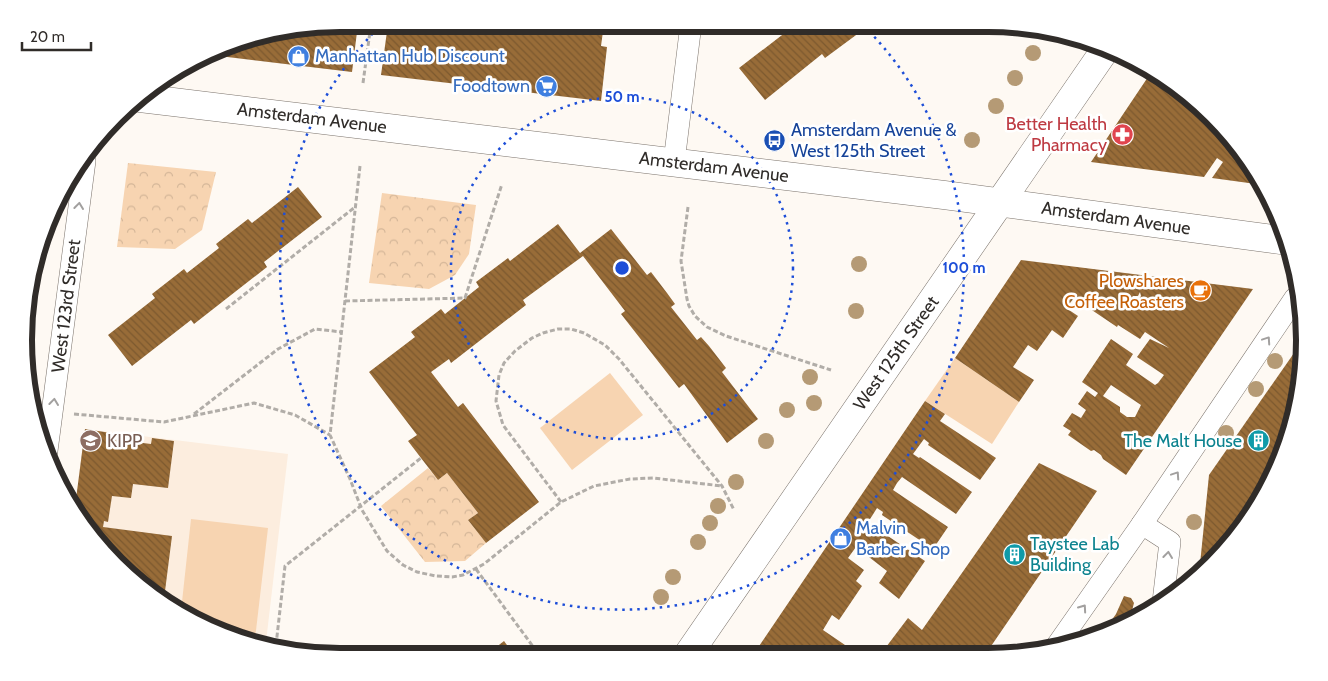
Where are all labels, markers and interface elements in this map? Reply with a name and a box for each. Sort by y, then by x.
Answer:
scale bar [22,20,91,52]
text: 20 m [30,28,65,46]
shop icon: Manhattan Hub Discount [287,44,311,68]
place label: Manhattan Hub Discount [315,45,505,67]
supermarket icon: Foodtown [534,74,558,98]
place label: Foodtown [453,75,530,97]
text: 50 m [604,88,640,106]
street label: Amsterdam Avenue [236,98,388,138]
place label: Better Health Pharmacy [1006,113,1107,156]
place label: Amsterdam Avenue & West 125th Street [791,119,957,162]
pharmacy icon: Better Health Pharmacy [1111,122,1135,146]
bus stop icon: Amsterdam Avenue & West 125th Street [763,128,787,152]
street label: Amsterdam Avenue [638,147,790,187]
street label: Amsterdam Avenue [1040,197,1192,239]
one-way arrow [73,202,84,210]
street label: West 123rd Street [47,238,85,374]
centre of rings [613,259,631,277]
text: 100 m [942,259,986,277]
place label: Plowshares Coffee Roasters [1064,270,1184,313]
cafe icon: Plowshares Coffee Roasters [1188,279,1212,303]
street label: West 125th Street [848,292,944,414]
one-way arrow [1261,336,1270,346]
one-way arrow [48,398,58,407]
school or university icon: KIPP [79,429,103,453]
building icon: The Malt House [1246,429,1270,453]
place label: KIPP [107,430,142,452]
place label: The Malt House [1124,430,1242,452]
one-way arrow [1169,471,1179,480]
place label: Malvin Barber Shop [856,517,950,560]
shop icon: Malvin Barber Shop [828,526,852,550]
place label: Taystee Lab Building [1030,533,1119,576]
building icon: Taystee Lab Building [1002,542,1026,566]
one-way arrow [1163,551,1173,560]
one-way arrow [1077,604,1086,614]

